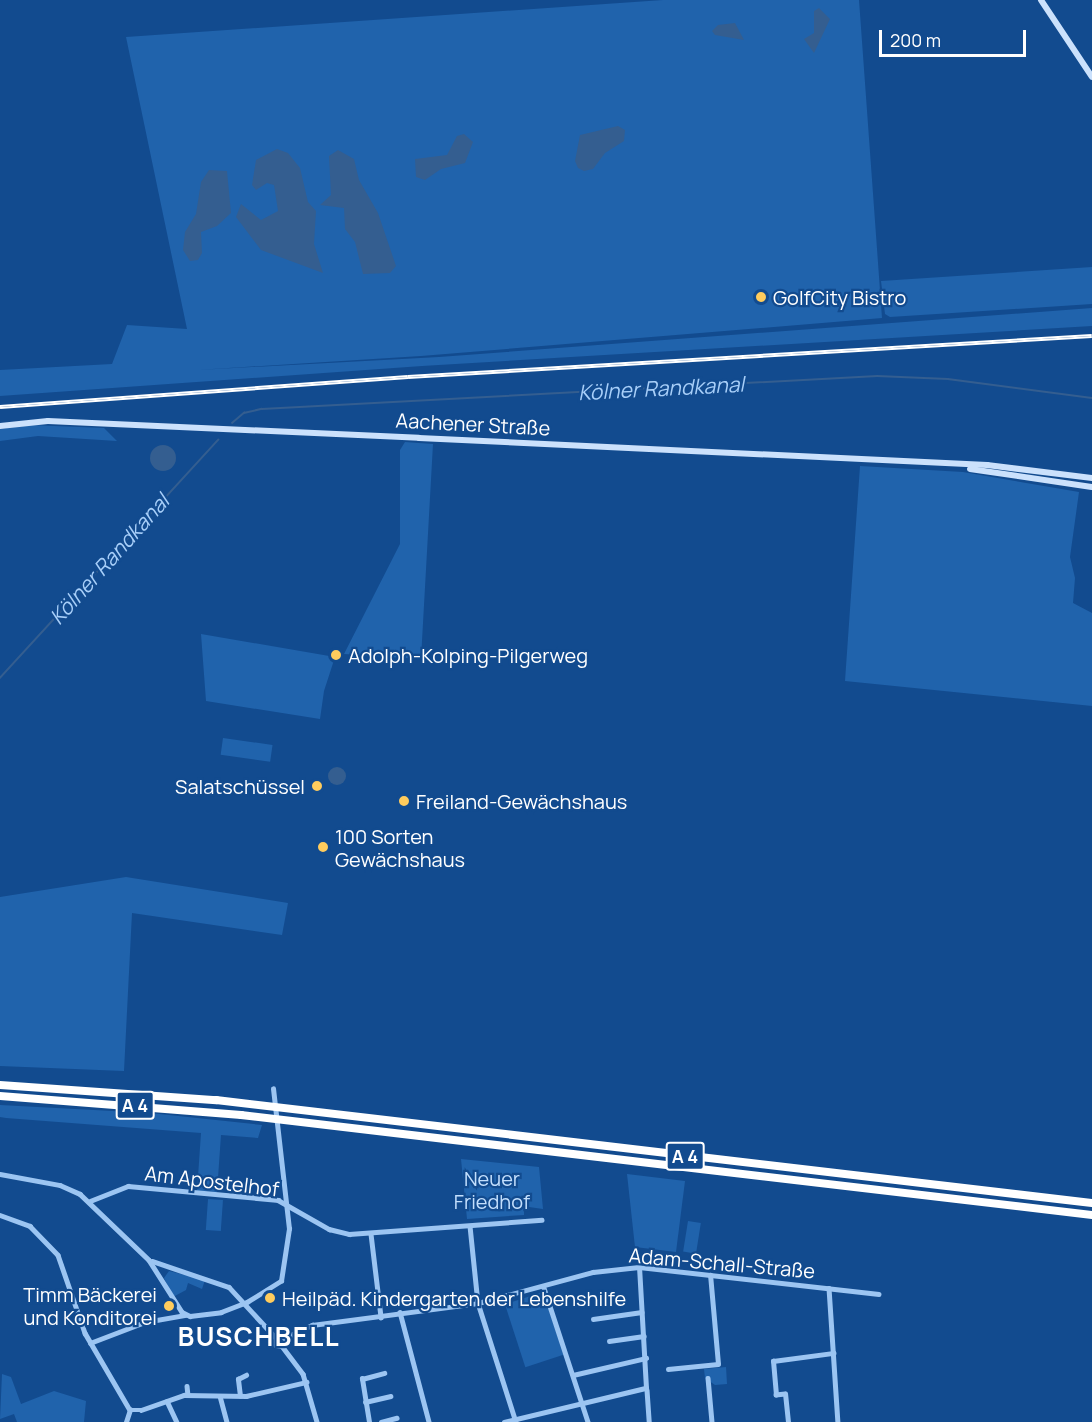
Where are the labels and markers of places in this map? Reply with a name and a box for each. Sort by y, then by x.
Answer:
place label: GolfCity Bistro [773,285,906,309]
marker: GolfCity Bistro [754,290,768,304]
place label: Adolph-Kolping-Pilgerweg [348,643,588,667]
marker: Adolph-Kolping-Pilgerweg [329,648,343,662]
place label: Salatschüssel [175,774,305,798]
marker: Salatschüssel [310,779,324,793]
place label: Freiland-Gewächshaus [416,789,627,813]
marker: Freiland-Gewächshaus [397,794,411,808]
place label: 100 Sorten Gewächshaus [335,824,465,871]
marker: 100 Sorten Gewächshaus [316,840,330,854]
place label: Timm Bäckerei und Konditorei [23,1282,157,1329]
place label: Heilpäd. Kindergarten der Lebenshilfe [282,1286,626,1310]
marker: Heilpäd. Kindergarten der Lebenshilfe [263,1291,277,1305]
marker: Timm Bäckerei und Konditorei [162,1299,176,1313]

